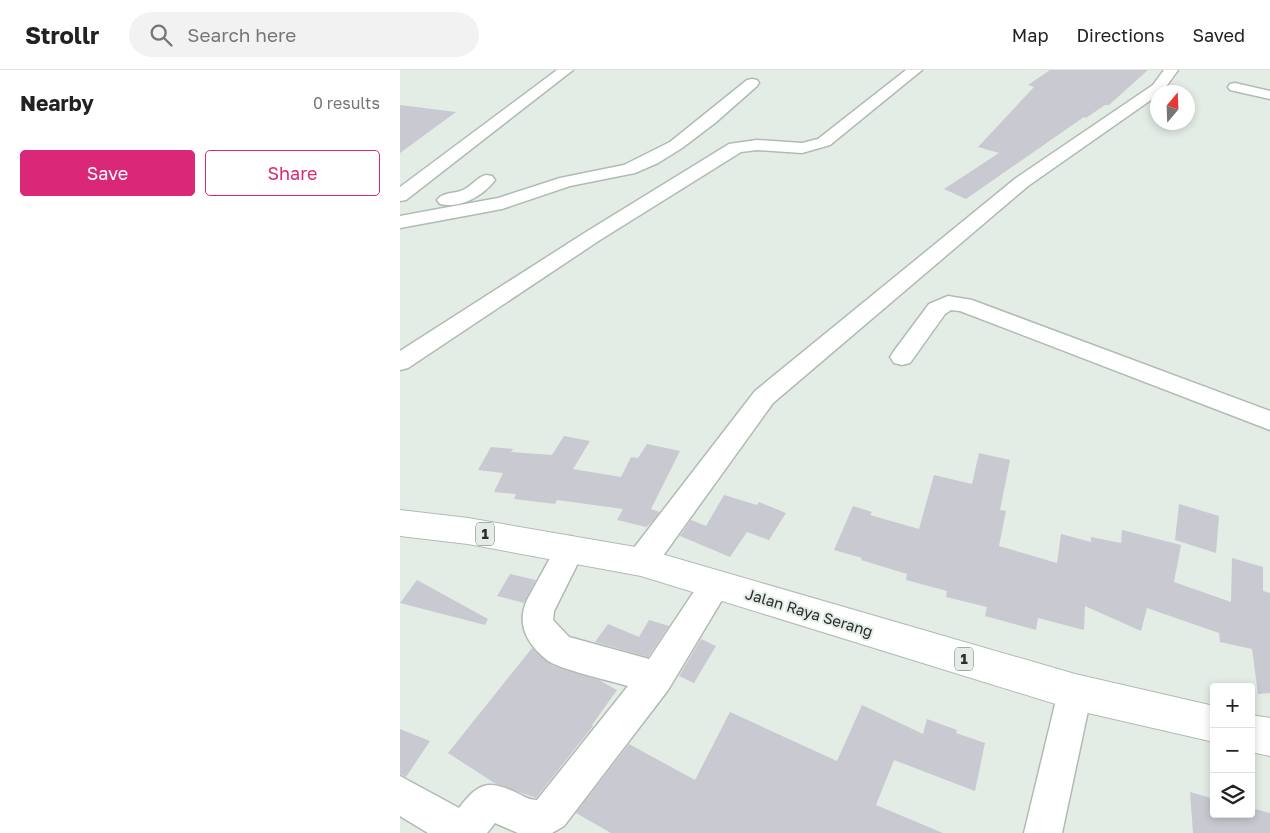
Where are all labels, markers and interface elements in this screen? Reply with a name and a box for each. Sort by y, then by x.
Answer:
search box [129,12,479,57]
text: Strollr [25,20,99,49]
icon: search [147,21,175,49]
text: Search here [187,23,296,46]
text: Map [1012,24,1048,46]
text: Directions [1076,24,1164,46]
text: Saved [1192,24,1245,46]
north arrow [1150,85,1195,130]
text: Nearby [20,90,94,116]
text: 0 results [313,93,380,113]
button: Save [20,150,195,196]
button: Share [205,150,380,196]
road number: 1 [476,522,494,546]
street label: Jalan Raya Serang [743,584,875,640]
road number: 1 [955,648,973,670]
map controls [1210,683,1255,818]
button: + [1210,683,1255,728]
button: − [1210,728,1255,773]
button: layers [1210,773,1255,818]

